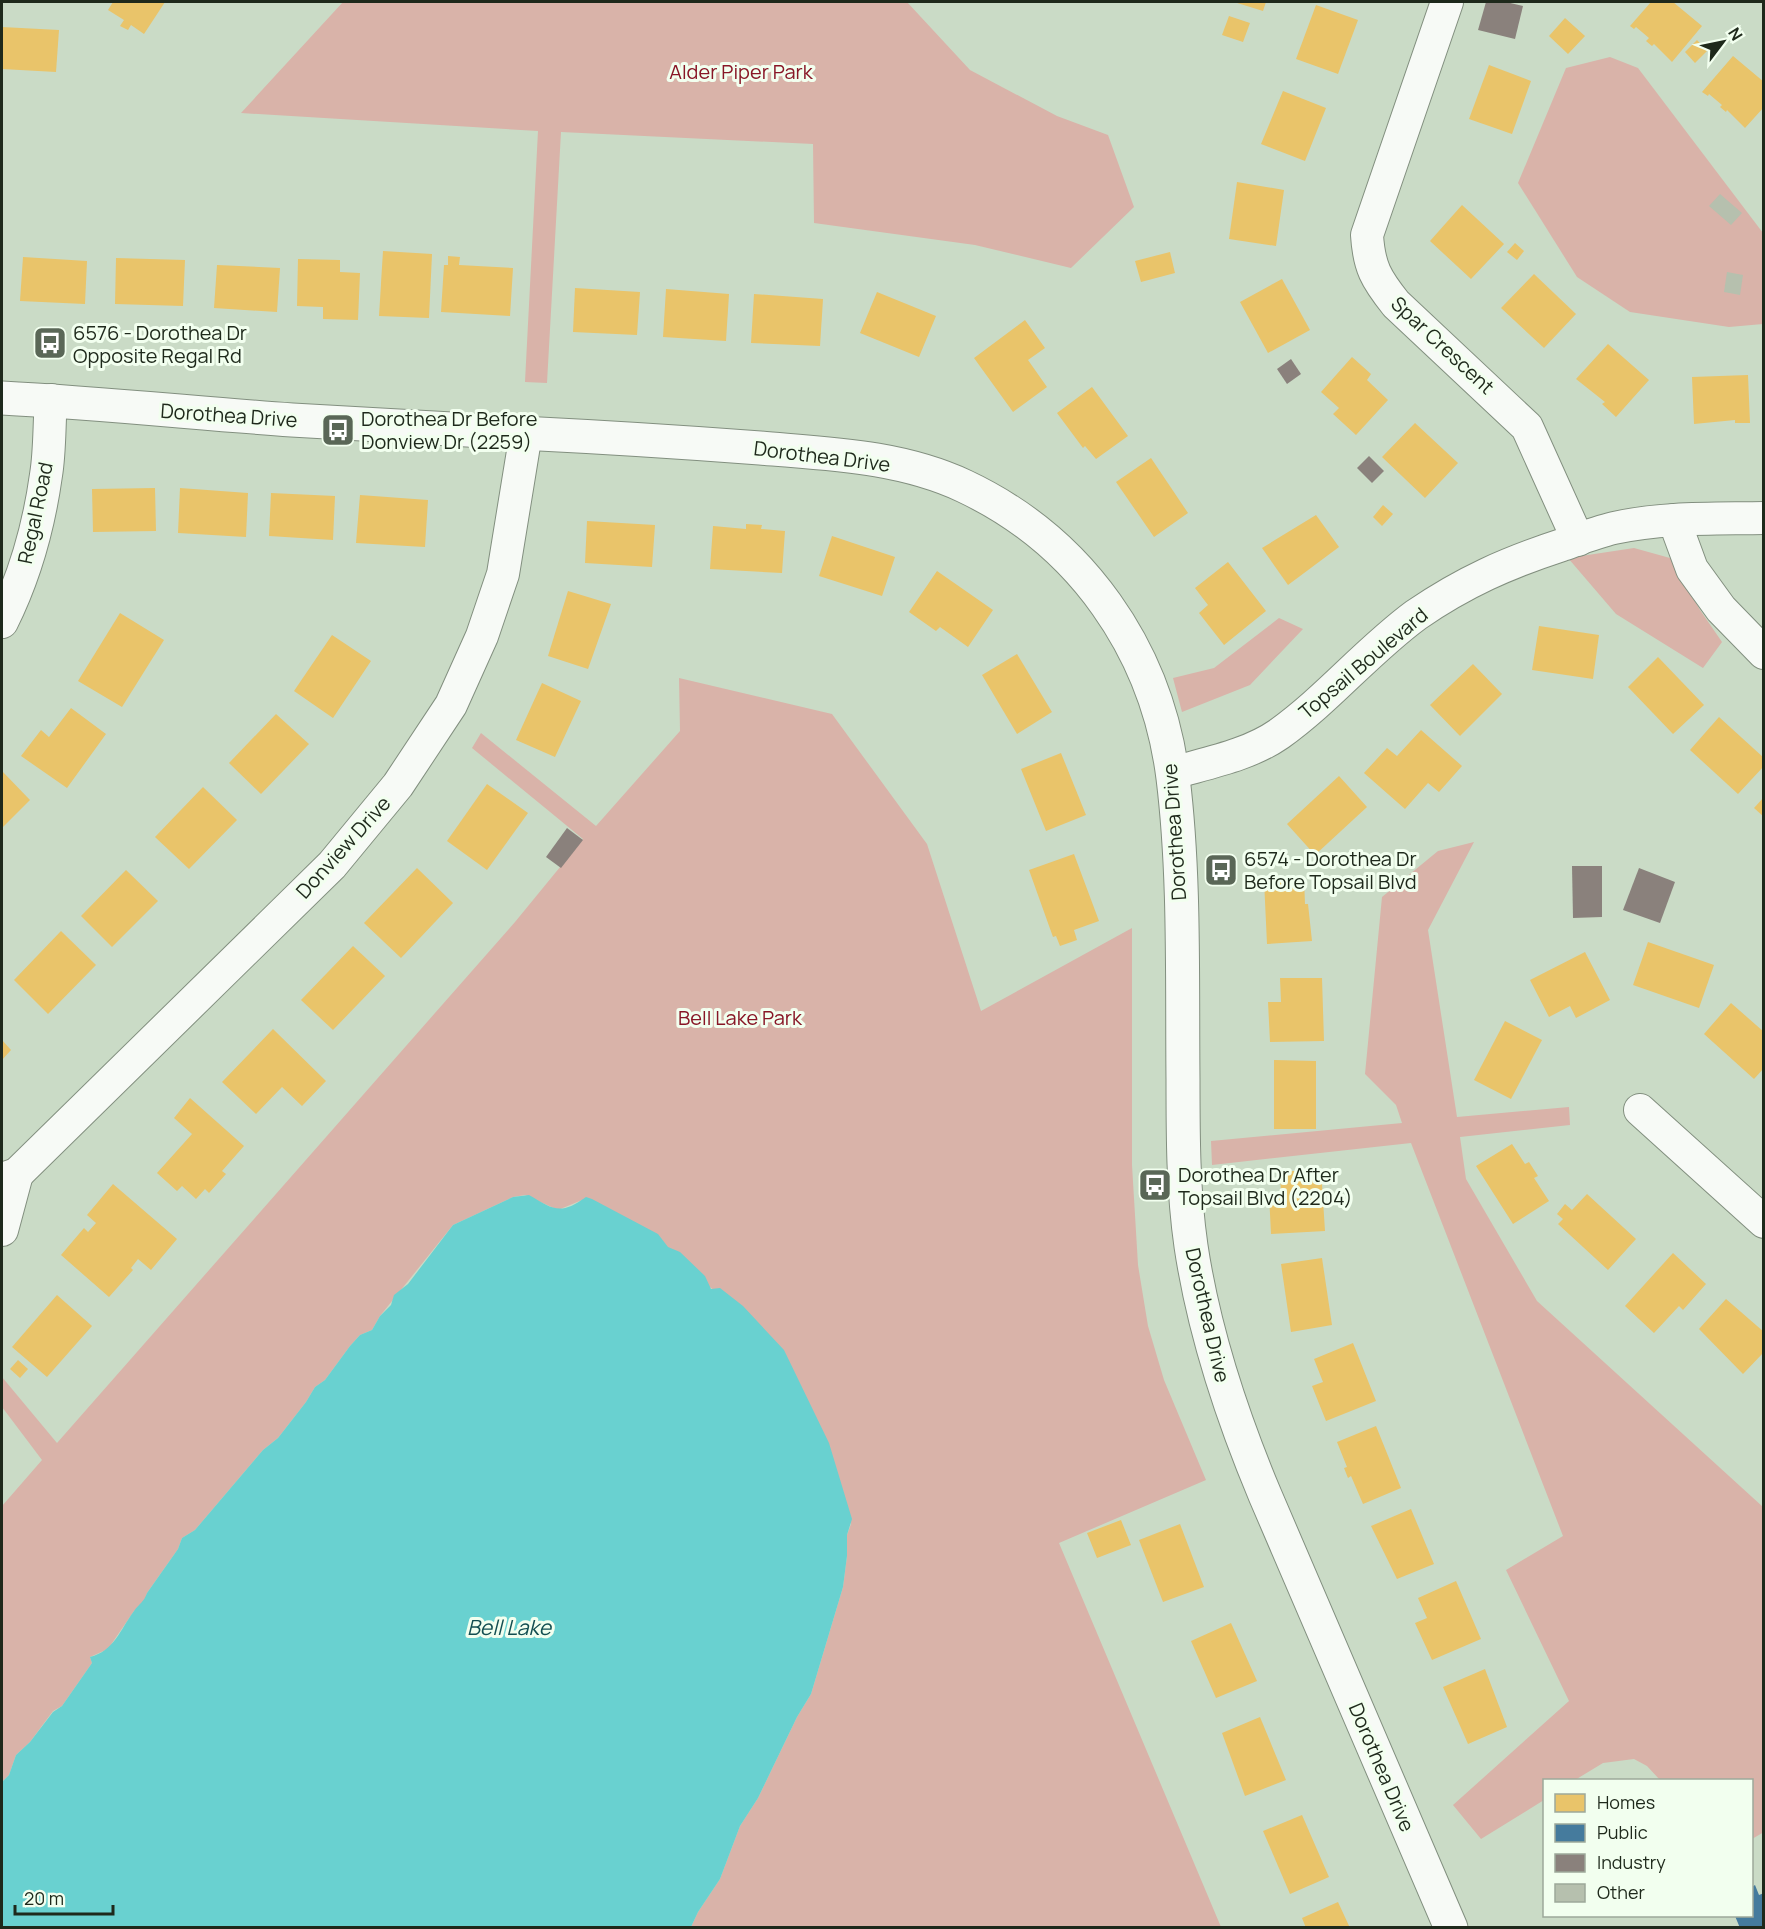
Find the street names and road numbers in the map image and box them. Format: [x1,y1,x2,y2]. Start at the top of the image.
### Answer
street label: Spar Crescent [1386,290,1500,400]
street label: Dorothea Drive [160,397,298,433]
street label: Dorothea Drive [752,434,892,478]
street label: Regal Road [11,460,59,566]
street label: Topsail Boulevard [1293,601,1433,725]
street label: Dorothea Drive [1156,763,1192,901]
street label: Donview Drive [290,790,396,904]
street label: Dorothea Drive [1179,1245,1237,1385]
street label: Dorothea Drive [1343,1699,1421,1835]

